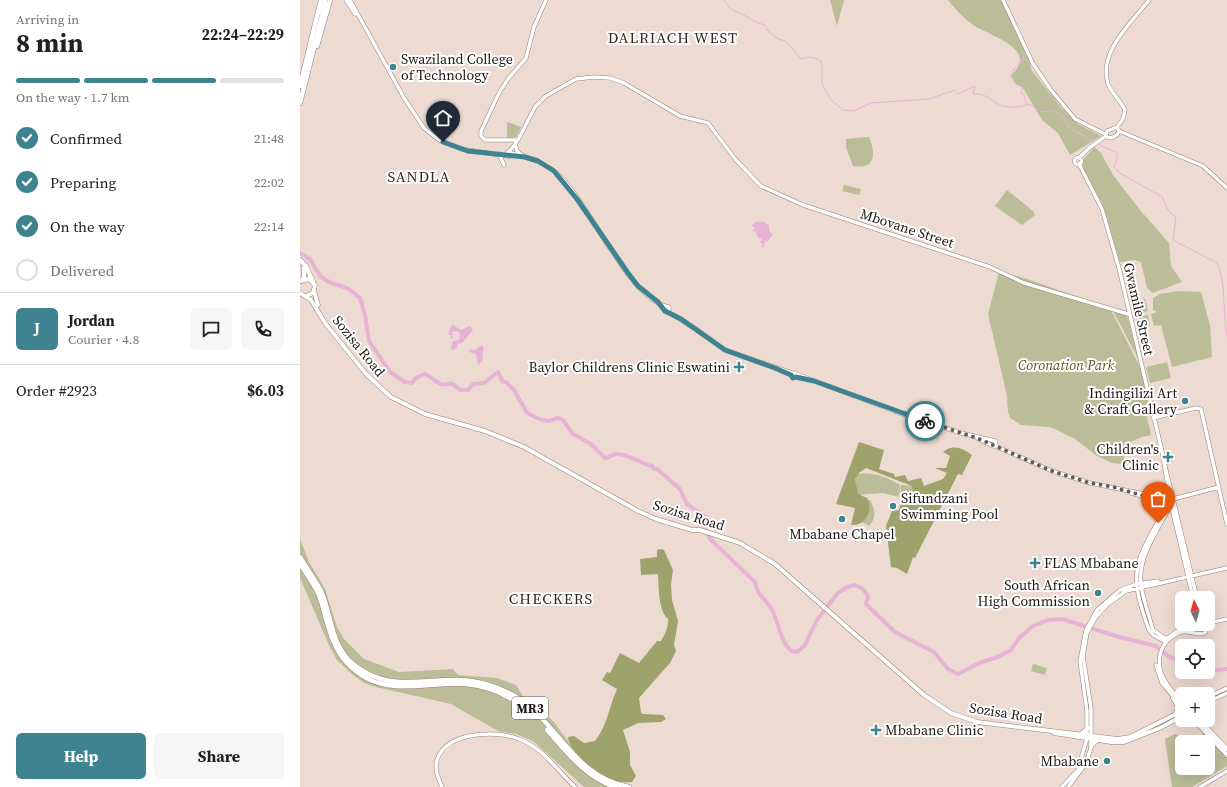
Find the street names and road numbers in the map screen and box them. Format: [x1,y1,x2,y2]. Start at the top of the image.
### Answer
street label: Mbovane Street [858,203,957,253]
street label: Gwamile Street [1119,261,1159,358]
street label: Sozisa Road [328,311,390,381]
street label: Sozisa Road [651,495,727,535]
road number: MR3 [512,697,548,719]
street label: Sozisa Road [968,697,1044,729]

